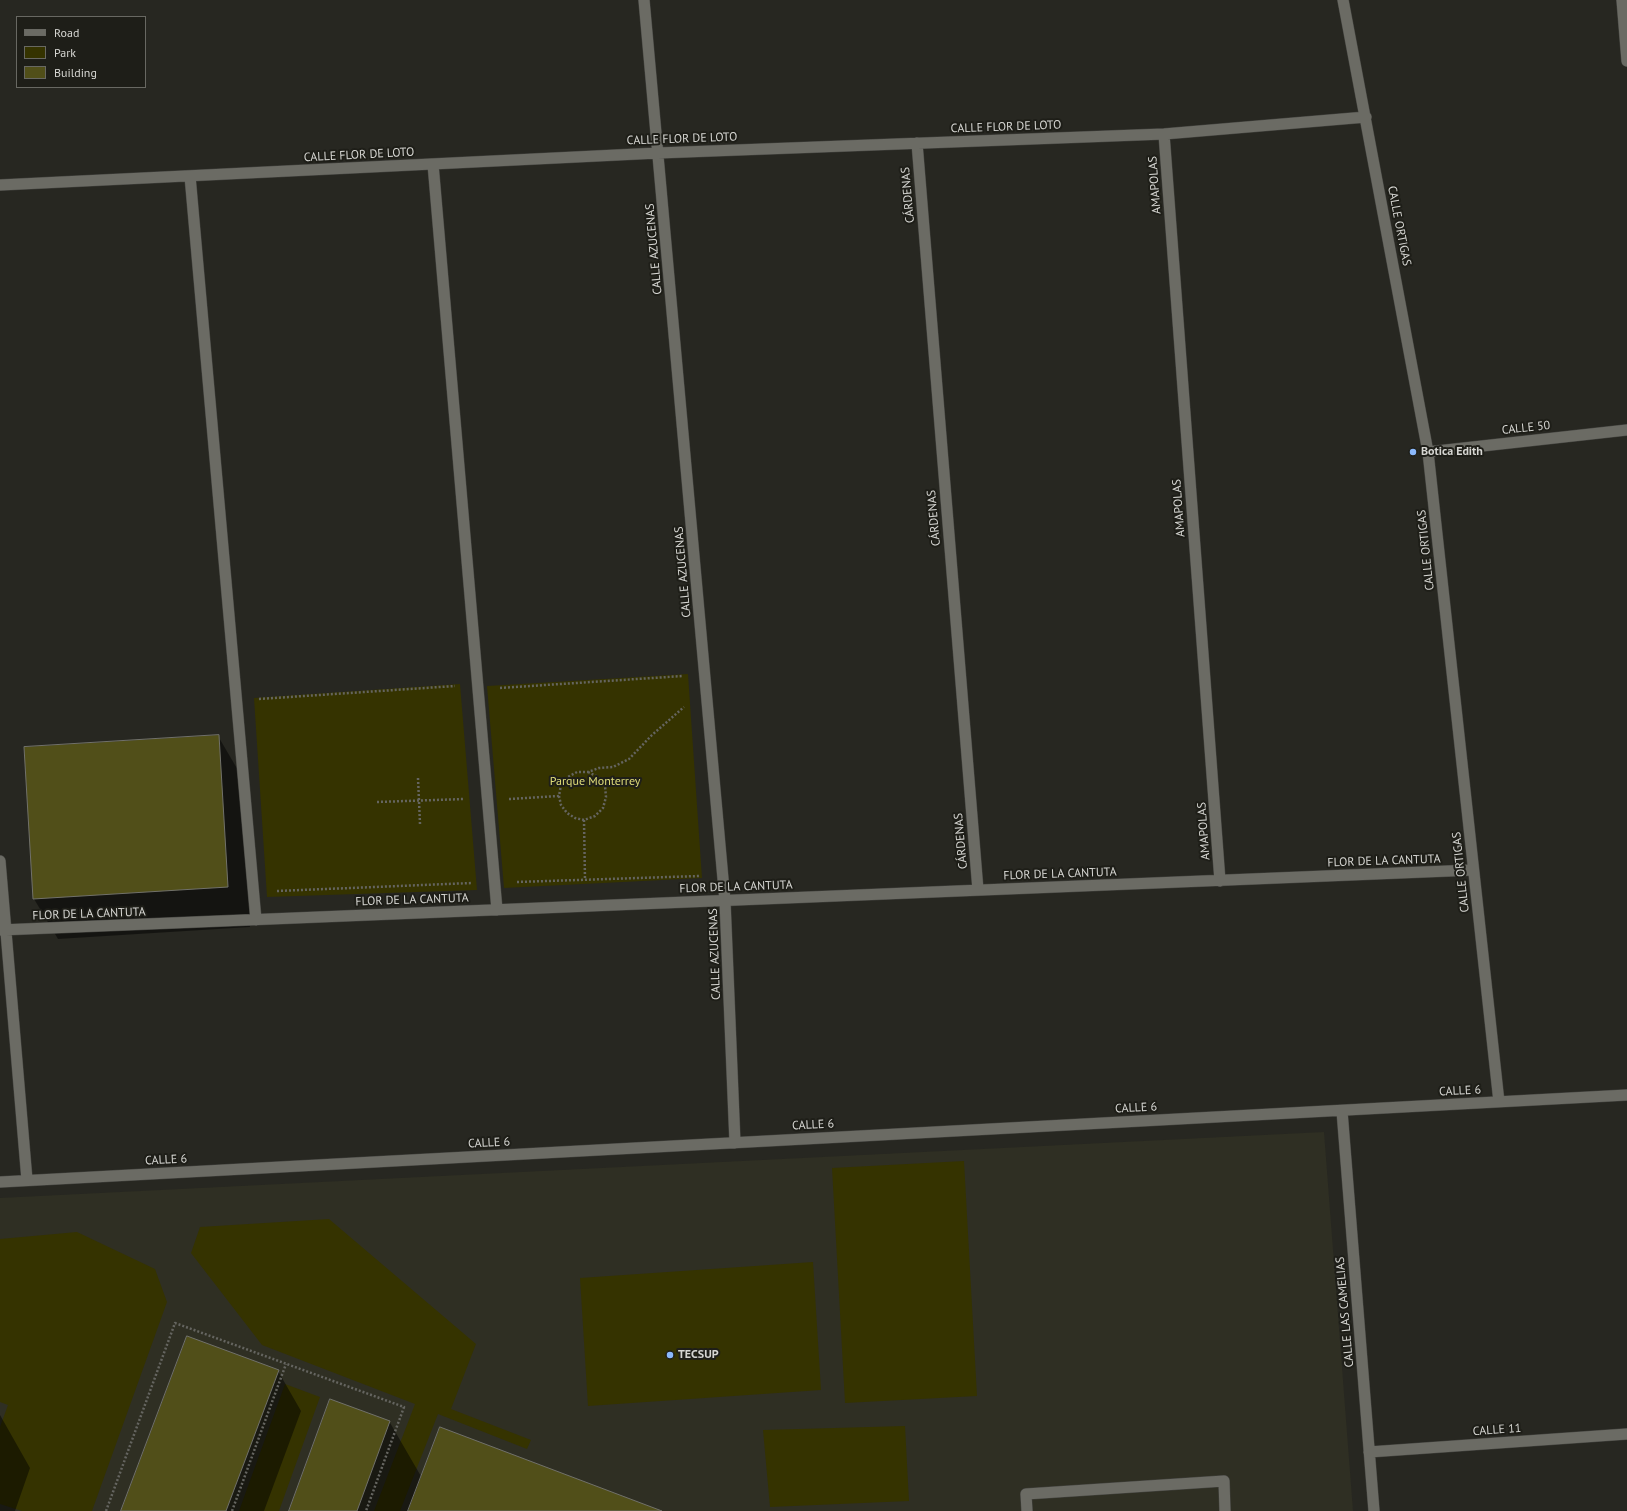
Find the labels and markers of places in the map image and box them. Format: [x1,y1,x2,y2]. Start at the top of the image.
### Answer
place label: Botica Edith [1421,445,1483,459]
marker: Botica Edith [1408,447,1418,457]
place label: TECSUP [678,1348,719,1362]
marker: TECSUP [665,1350,675,1360]

